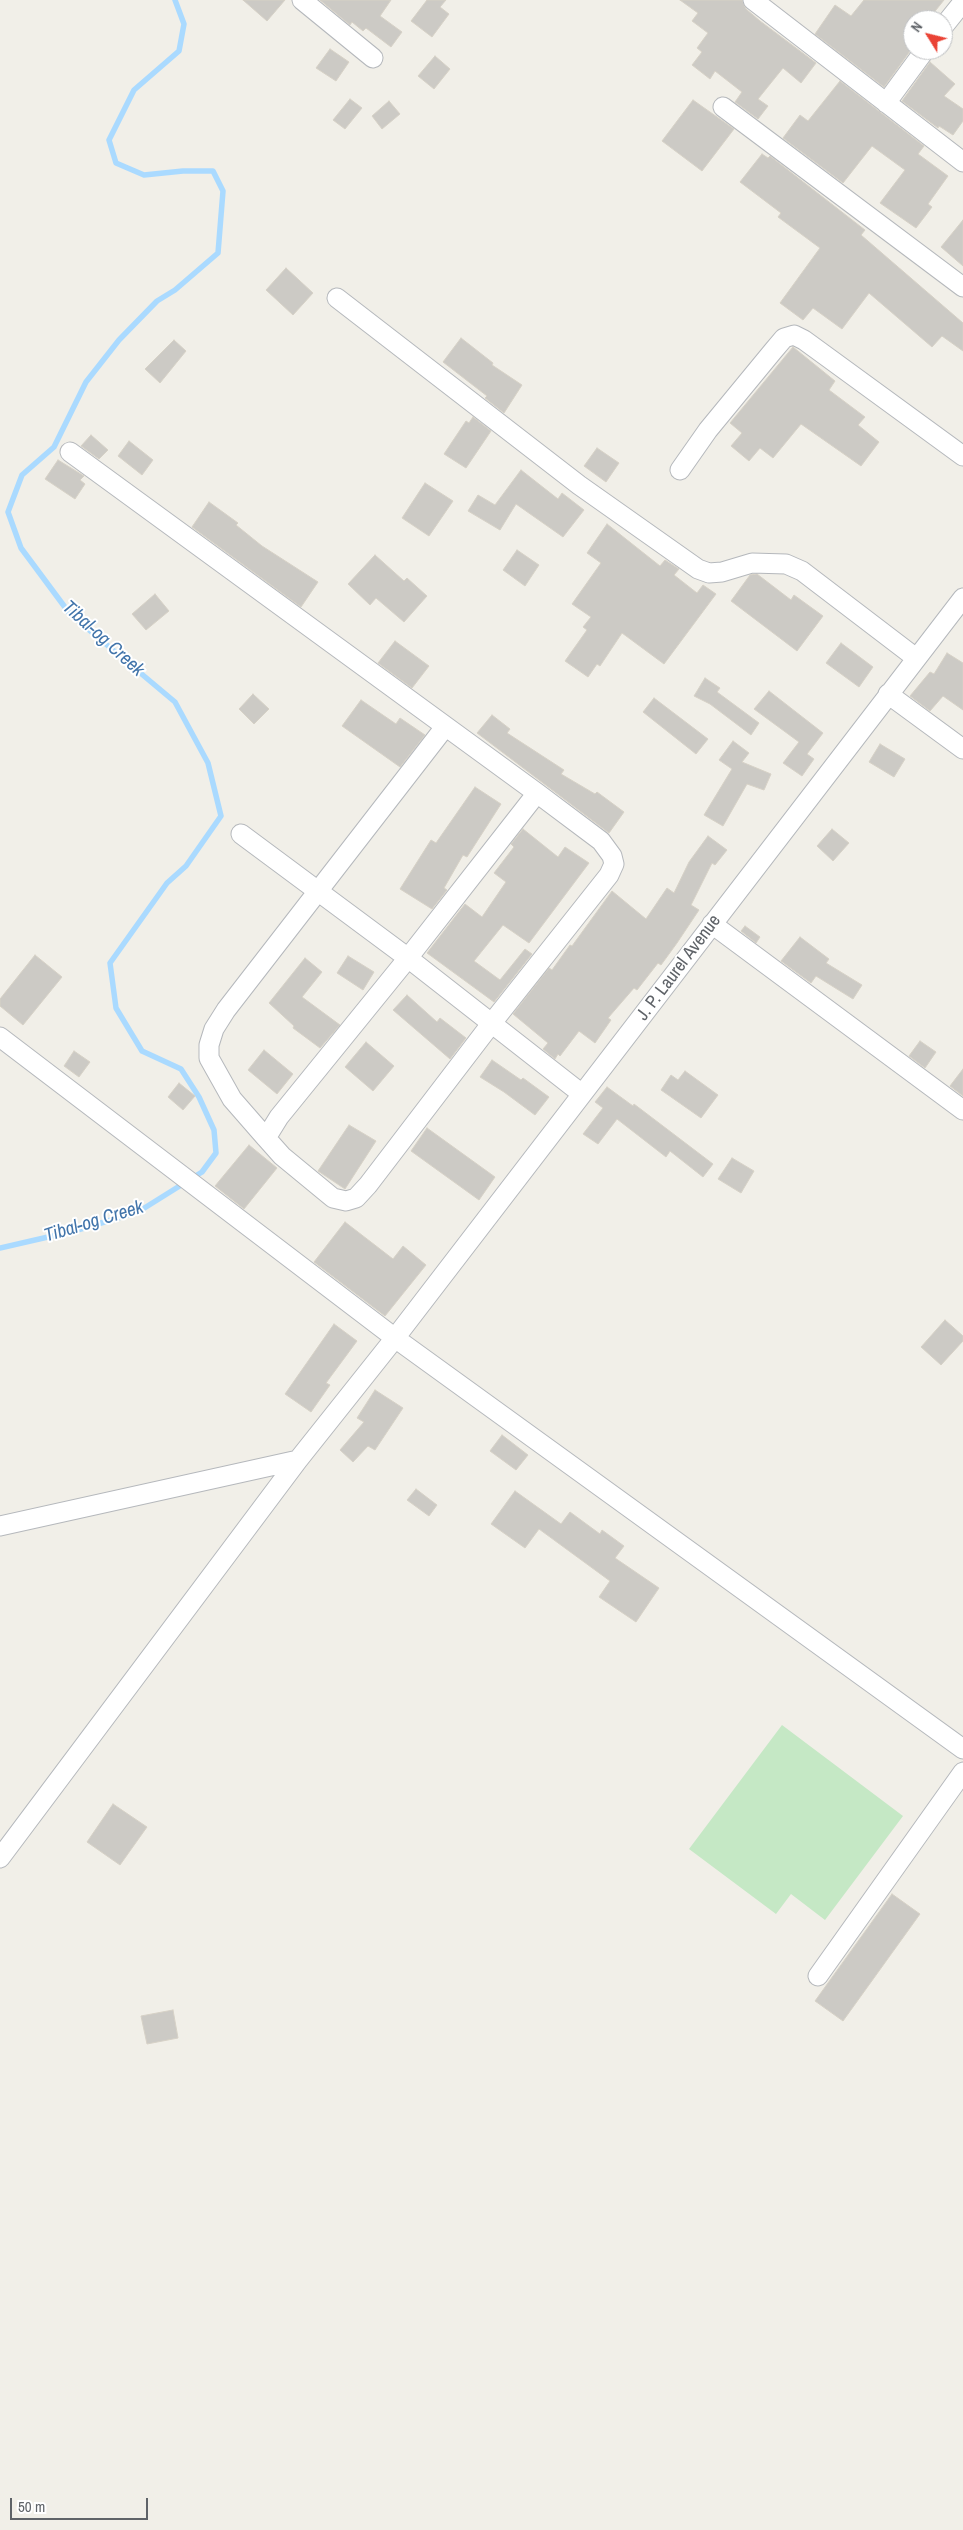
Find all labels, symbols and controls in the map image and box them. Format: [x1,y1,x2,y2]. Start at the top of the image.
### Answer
north arrow [903,10,953,60]
text: N [907,18,926,35]
water label: Tibal-og Creek [57,596,149,682]
street label: J. P. Laurel Avenue [632,911,726,1025]
water label: Tibal-og Creek [42,1196,146,1248]
scale bar [12,2488,150,2520]
text: 50 m [18,2496,45,2517]

